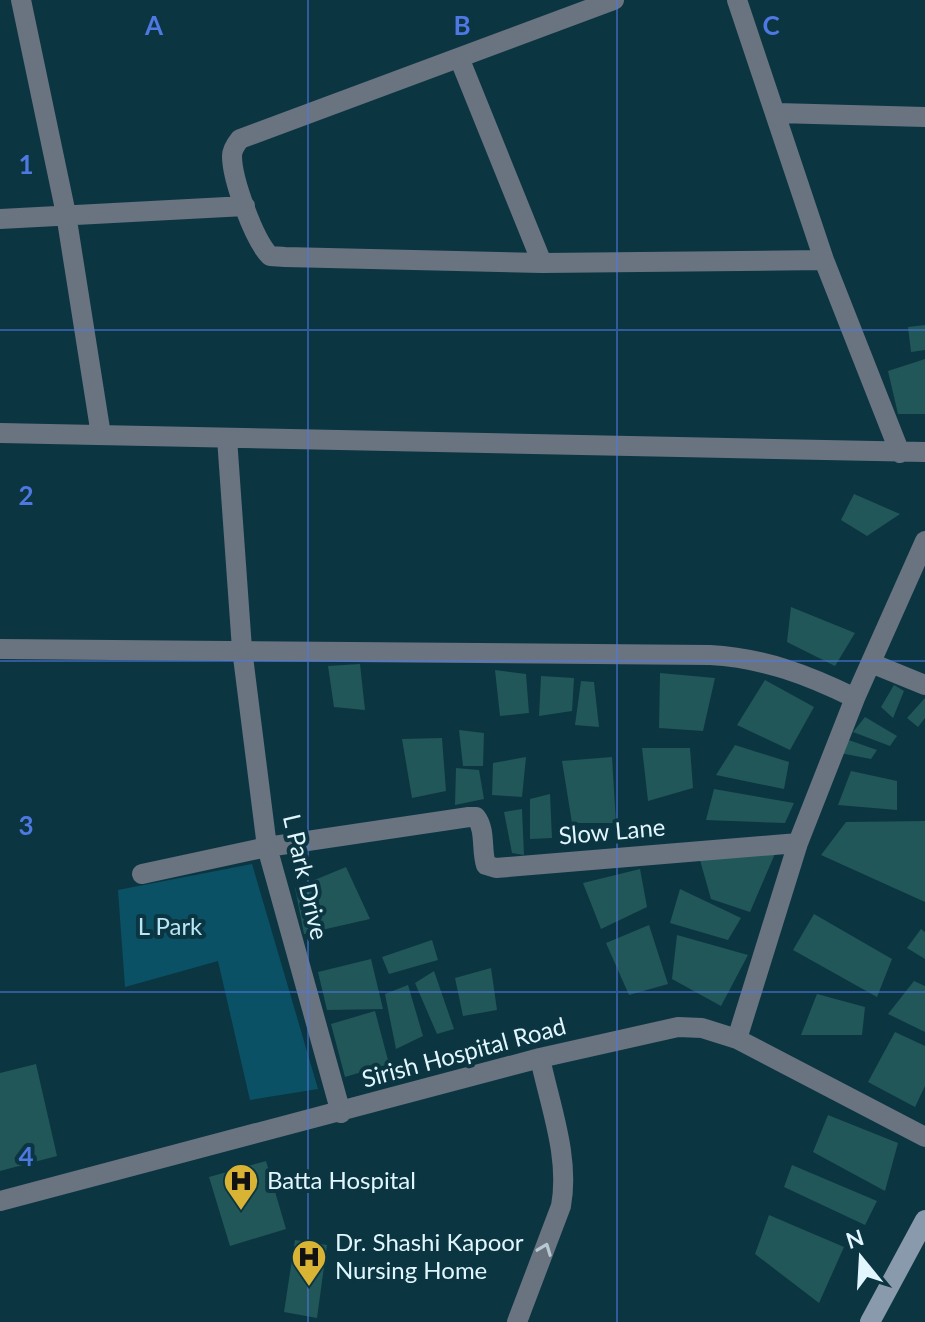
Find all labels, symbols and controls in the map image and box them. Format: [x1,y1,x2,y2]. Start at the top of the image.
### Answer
text: A [144,9,164,41]
text: B [453,9,471,41]
text: C [762,9,780,41]
text: 1 [18,148,34,180]
text: 2 [18,479,34,511]
text: 3 [18,809,34,841]
street label: L Park Drive [278,811,335,942]
street label: Slow Lane [557,811,666,850]
park label: L Park [138,911,203,940]
street label: Sirish Hospital Road [359,1010,569,1093]
text: 4 [18,1140,34,1172]
hospital icon: Batta Hospital [222,1162,260,1212]
place label: Batta Hospital [267,1165,416,1194]
north arrow [821,1218,901,1298]
text: N [842,1223,867,1254]
place label: Dr. Shashi Kapoor Nursing Home [335,1227,524,1284]
hospital icon: Dr. Shashi Kapoor Nursing Home [290,1238,328,1288]
one-way arrow [535,1243,552,1257]

